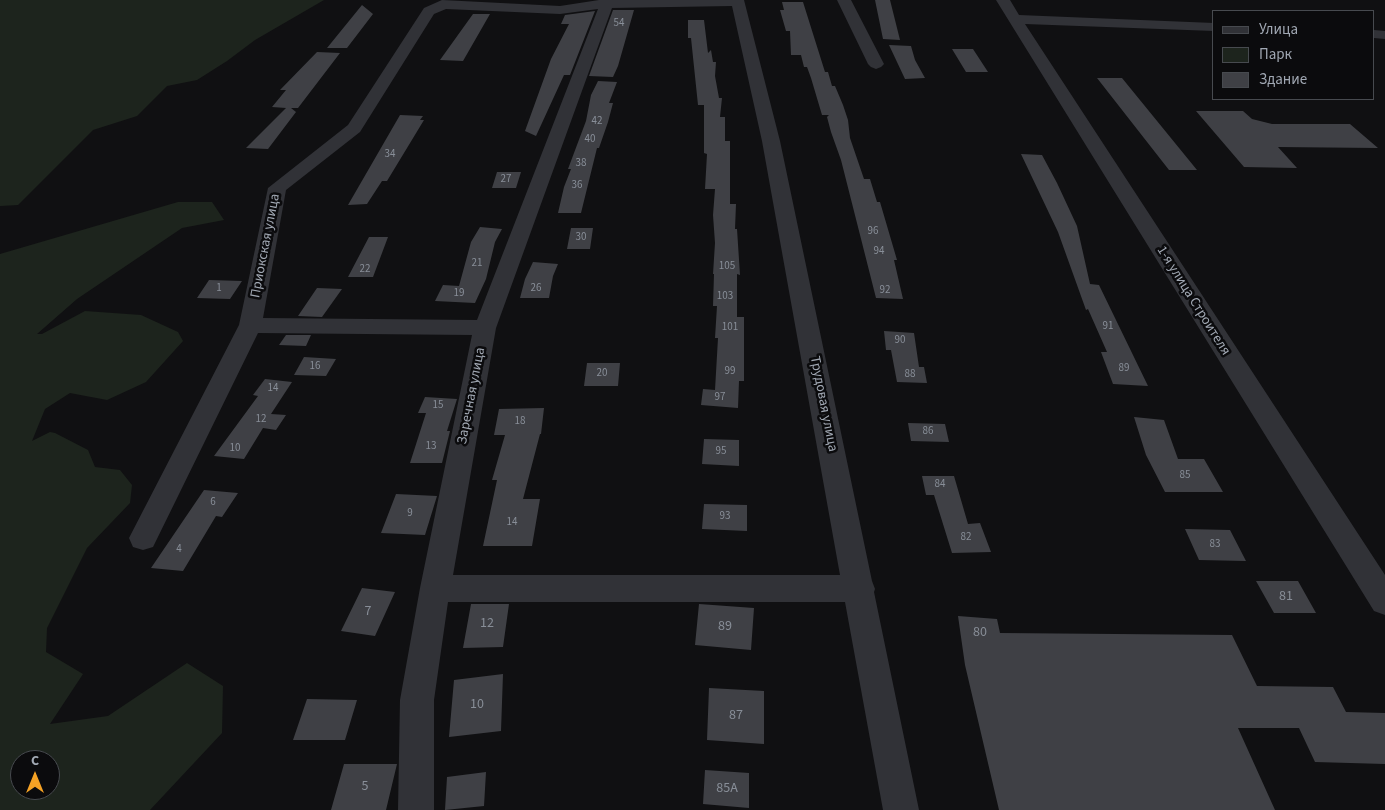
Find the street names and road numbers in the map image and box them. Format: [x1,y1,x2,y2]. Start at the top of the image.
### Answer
street label: Приокская улица [248,192,284,300]
street label: 1-я улица Строителя [1153,243,1233,359]
street label: Заречная улица [454,346,490,446]
street label: Трудовая улица [806,355,840,453]

